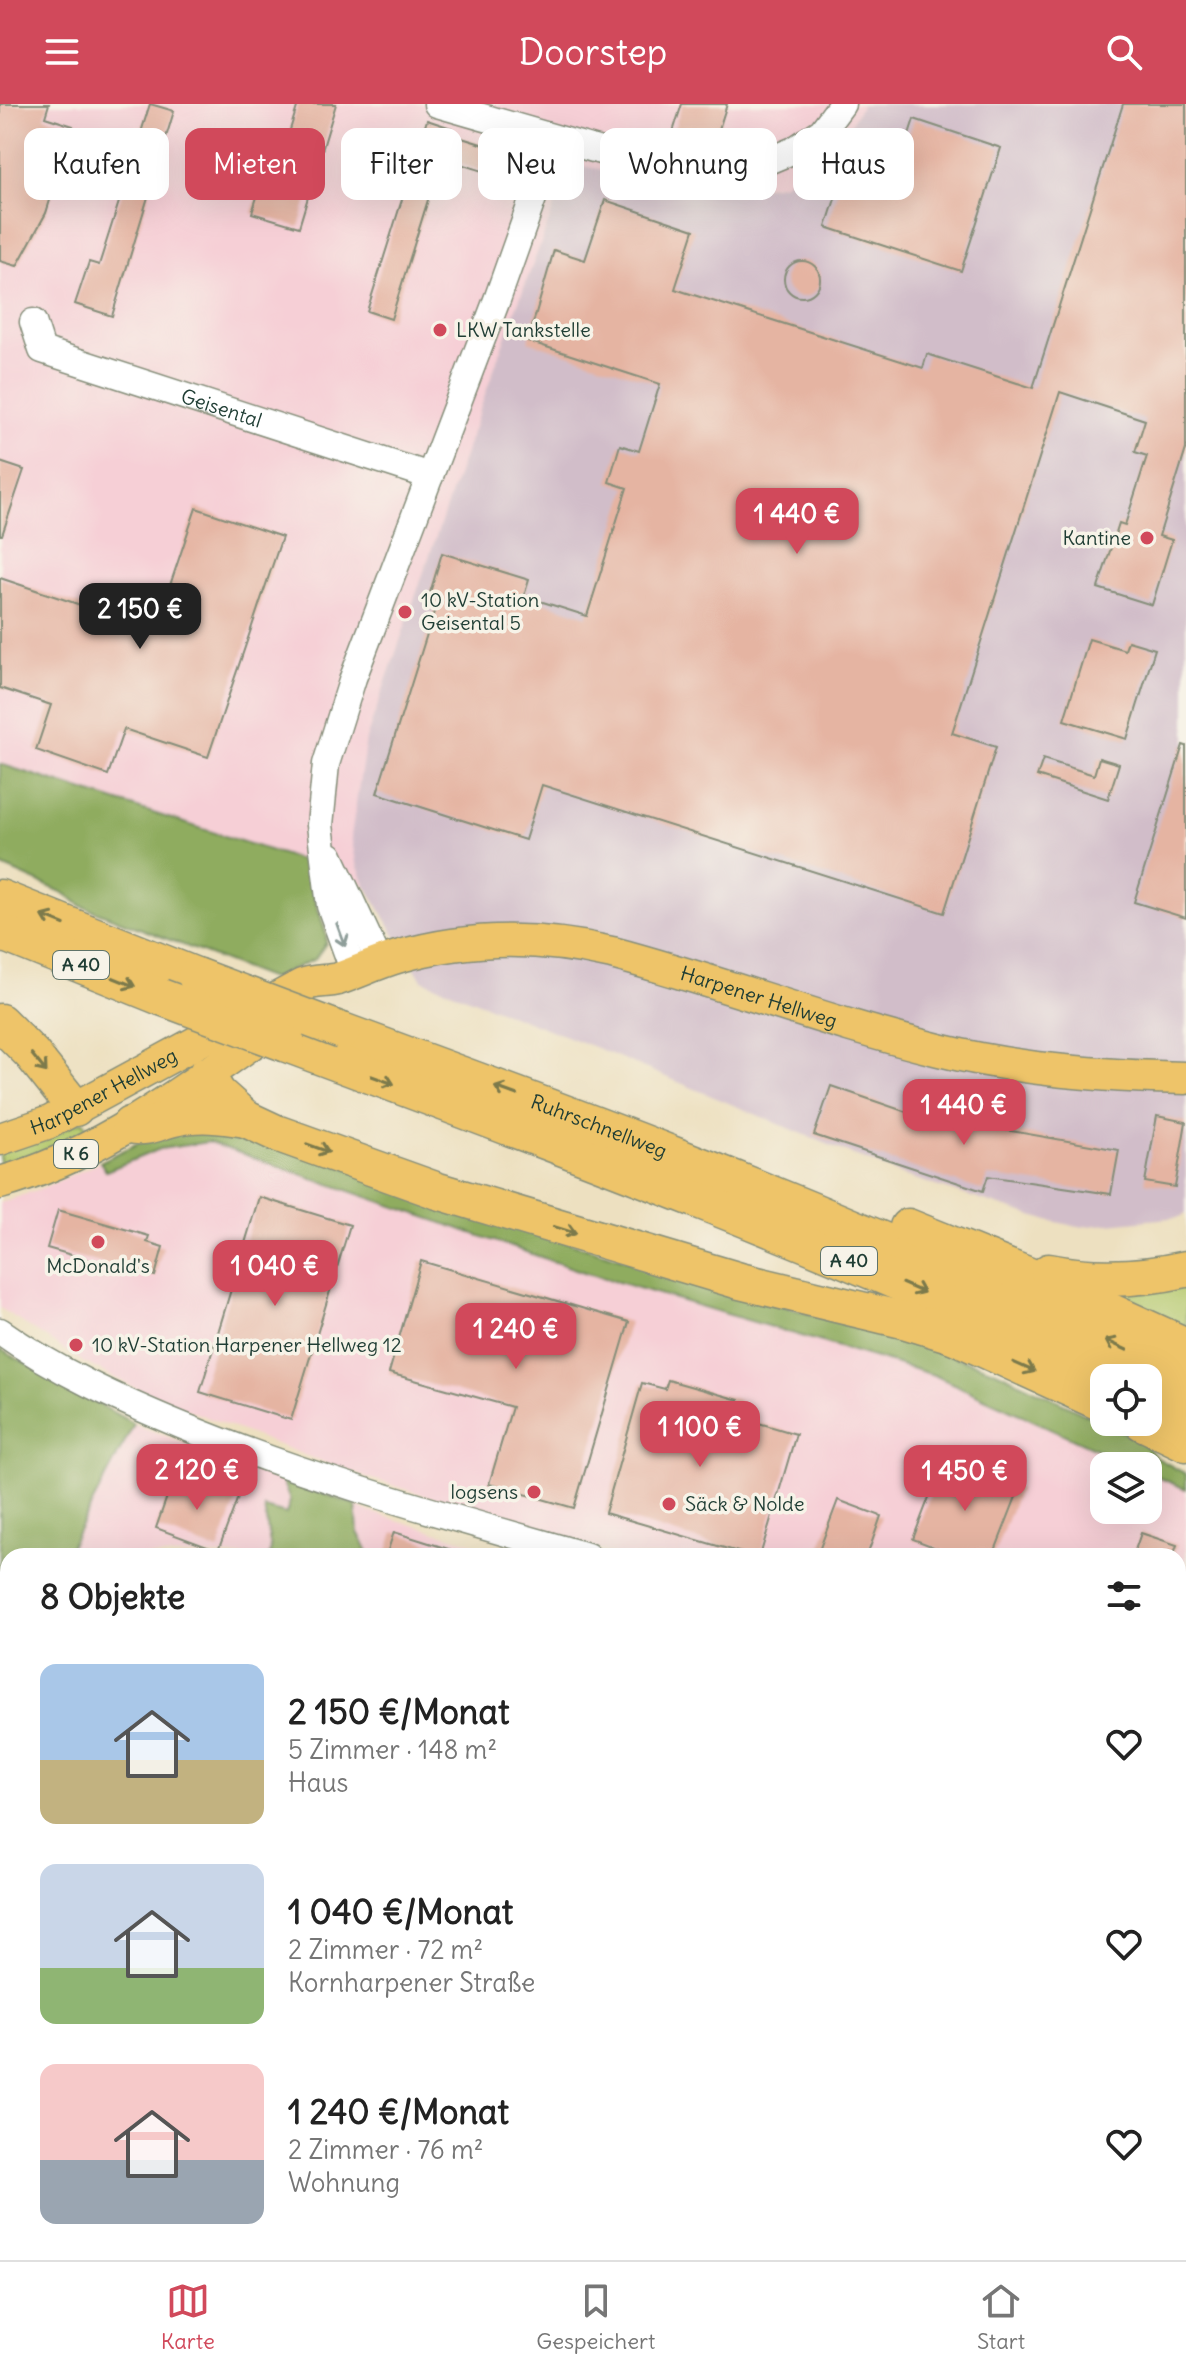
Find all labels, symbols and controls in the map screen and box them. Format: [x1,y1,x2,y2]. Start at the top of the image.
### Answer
icon: menu [40,30,84,74]
text: Doorstep [519,30,667,75]
icon: search [1102,30,1146,74]
chip: Kaufen [24,128,169,200]
chip: Mieten [185,128,325,200]
chip: Filter [341,128,462,200]
chip: Neu [478,128,584,200]
chip: Wohnung [600,128,777,200]
chip: Haus [793,128,914,200]
place label: LKW Tankstelle [456,317,591,342]
marker: LKW Tankstelle [431,321,449,339]
street label: Geisental [178,383,265,433]
pin: 1 440 € [723,488,871,556]
text: 1 440 € [754,497,840,530]
place label: Kantine [1062,525,1131,550]
marker: Kantine [1138,529,1156,547]
pin: 2 150 € [66,583,214,651]
place label: 10 kV-Station Geisental 5 [421,587,539,635]
text: 2 150 € [97,592,183,625]
marker: 10 kV-Station Geisental 5 [396,603,414,621]
one-way arrow [41,912,66,926]
one-way arrow [335,922,350,947]
road number: A 40 [53,951,109,979]
street label: Harpener Hellweg [677,960,840,1033]
one-way arrow [111,976,136,990]
street label: Harpener Hellweg [27,1042,181,1140]
one-way arrow [31,1052,48,1073]
one-way arrow [370,1073,395,1088]
pin: 1 440 € [890,1079,1038,1147]
one-way arrow [494,1083,519,1098]
text: 1 440 € [921,1088,1007,1121]
street label: Ruhrschnellweg [527,1089,671,1163]
road number: K 6 [54,1140,98,1168]
one-way arrow [305,1142,330,1157]
one-way arrow [551,1223,577,1238]
marker: McDonald's [89,1233,107,1251]
pin: 1 040 € [201,1240,349,1308]
road number: A 40 [821,1247,877,1275]
text: 1 040 € [231,1249,319,1282]
place label: McDonald's [46,1253,150,1278]
one-way arrow [900,1282,925,1297]
pin: 1 240 € [442,1303,590,1371]
text: 1 240 € [473,1312,559,1345]
place label: 10 kV-Station Harpener Hellweg 12 [92,1332,402,1357]
marker: 10 kV-Station Harpener Hellweg 12 [67,1336,85,1354]
one-way arrow [1104,1337,1128,1352]
one-way arrow [1012,1360,1036,1375]
map controls [1090,1364,1162,1524]
button: locate [1090,1364,1162,1436]
pin: 1 100 € [626,1401,774,1469]
text: 1 100 € [658,1410,742,1443]
pin: 2 120 € [123,1444,271,1512]
pin: 1 450 € [891,1445,1039,1513]
button: layers [1090,1452,1162,1524]
text: 2 120 € [154,1453,240,1486]
text: 1 450 € [922,1454,1008,1487]
place label: logsens [451,1479,518,1504]
marker: logsens [525,1483,543,1501]
place label: Säck & Nolde [685,1491,804,1516]
marker: Säck & Nolde [660,1495,678,1513]
icon: filters [1102,1574,1146,1618]
text: 8 Objekte [40,1575,185,1618]
text: 2 150 €/Monat [288,1690,509,1733]
icon: home [104,1696,200,1792]
icon: heart [1102,1722,1146,1766]
text: 5 Zimmer · 148 m² [288,1733,497,1766]
text: Haus [288,1766,348,1799]
text: 1 040 €/Monat [288,1890,513,1933]
icon: home [104,1896,200,1992]
icon: heart [1102,1922,1146,1966]
text: 2 Zimmer · 72 m² [288,1933,483,1966]
text: Kornharpener Straße [288,1966,535,1999]
text: 1 240 €/Monat [288,2090,509,2133]
icon: home [104,2096,200,2192]
icon: heart [1102,2122,1146,2166]
text: 2 Zimmer · 76 m² [288,2133,484,2166]
text: Wohnung [288,2166,400,2199]
tab: Karte [161,2279,215,2355]
tab: Gespeichert [536,2279,655,2355]
tab: Start [977,2279,1025,2355]

